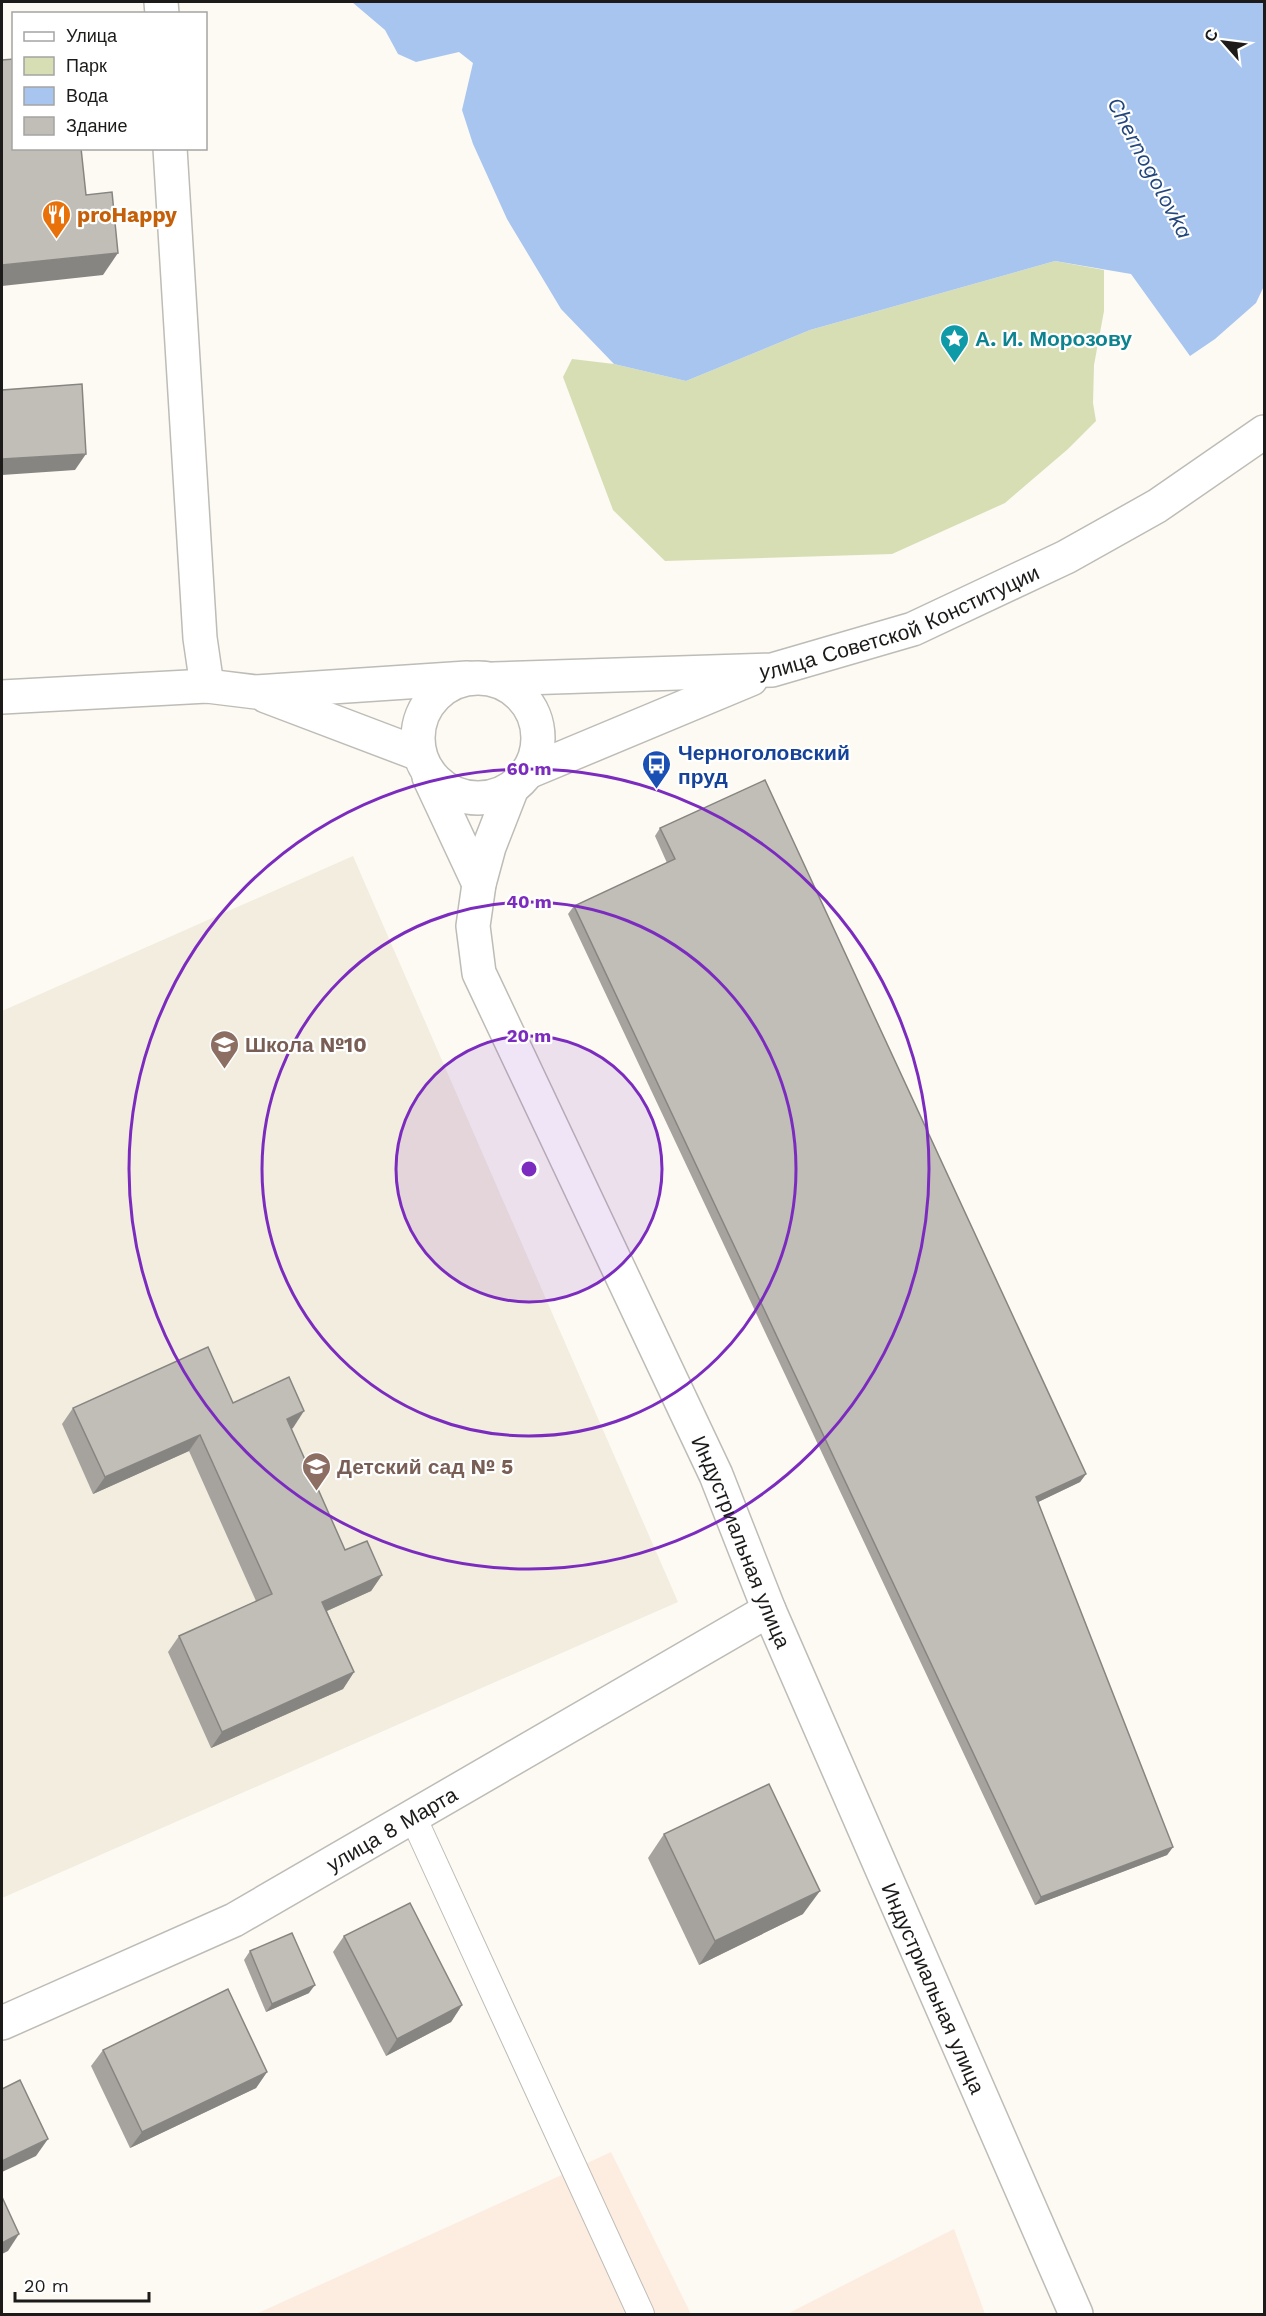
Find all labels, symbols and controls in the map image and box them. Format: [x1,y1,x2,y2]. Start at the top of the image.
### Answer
legend [12,12,207,150]
north arrow [1194,12,1254,72]
text: Улица [66,25,118,46]
text: С [1200,25,1223,45]
text: Парк [66,55,107,76]
text: Вода [66,85,109,106]
water label: Chernogolovka [1102,93,1198,243]
text: Здание [66,115,127,136]
restaurant icon: proHappy [40,198,72,240]
place label: proHappy [77,202,177,227]
place icon: А. И. Морозову [938,322,970,364]
place label: А. И. Морозову [975,326,1132,351]
street label: улица Советской Конституции [759,559,1043,683]
place label: Черноголовский пруд [678,740,850,789]
bus stop icon: Черноголовский пруд [641,748,673,790]
text: 60 m [507,758,551,779]
text: 40 m [506,891,552,912]
text: 20 m [507,1025,551,1046]
school or university icon: Школа №10 [208,1028,240,1070]
place label: Школа №10 [245,1032,367,1057]
centre of rings [519,1159,539,1179]
street label: Индустриальная улица [687,1431,797,1652]
school or university icon: Детский сад № 5 [300,1450,332,1492]
place label: Детский сад № 5 [337,1454,513,1479]
street label: улица 8 Марта [322,1781,462,1876]
street label: Индустриальная улица [877,1879,991,2097]
scale bar [15,2265,148,2303]
text: 20 m [24,2275,69,2296]

